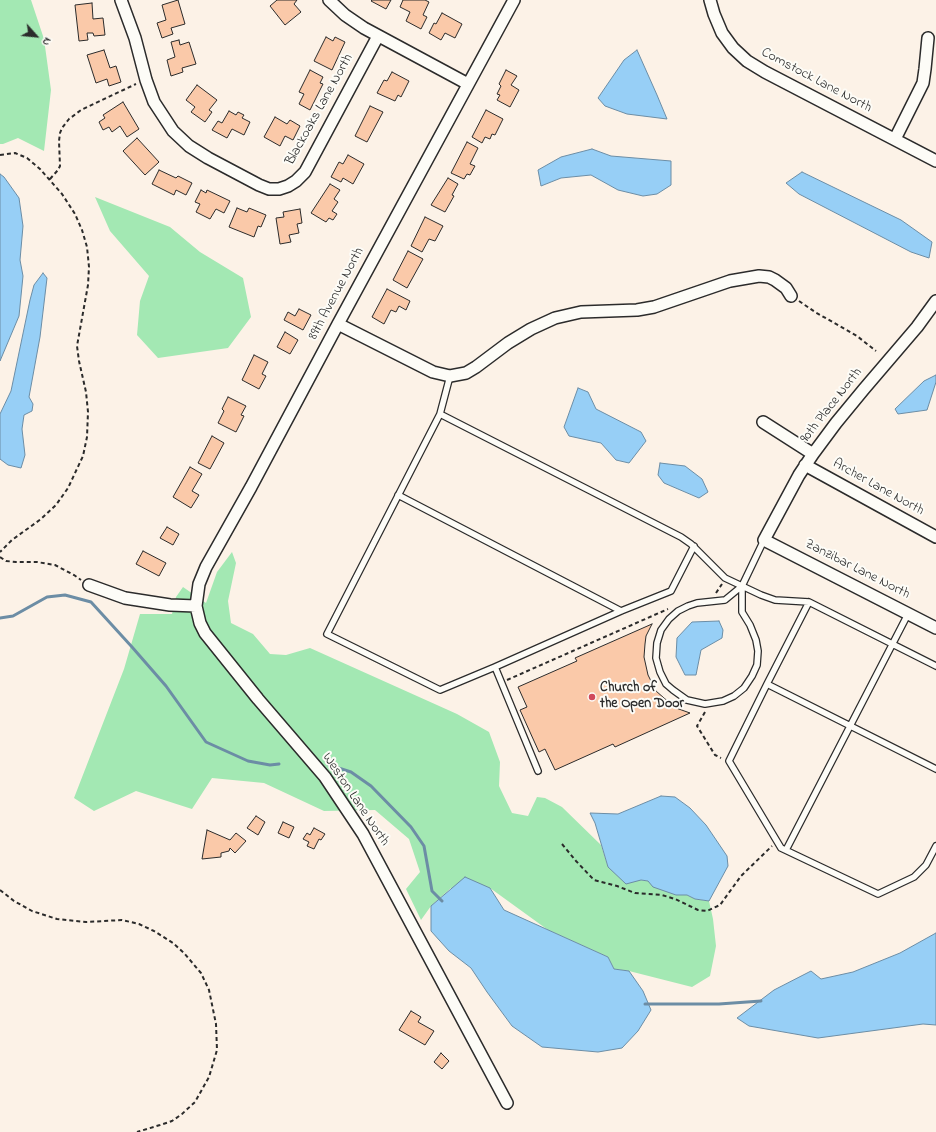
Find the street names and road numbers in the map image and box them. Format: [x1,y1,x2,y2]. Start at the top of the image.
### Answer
street label: Comstock Lane North [758,45,874,117]
street label: Blackoaks Lane North [283,52,357,168]
street label: 89th Avenue North [306,245,368,343]
street label: 90th Place North [797,365,867,447]
street label: Archer Lane North [829,456,927,520]
street label: Zanzibar Lane North [802,536,912,604]
street label: Weston Lane North [318,750,392,850]

